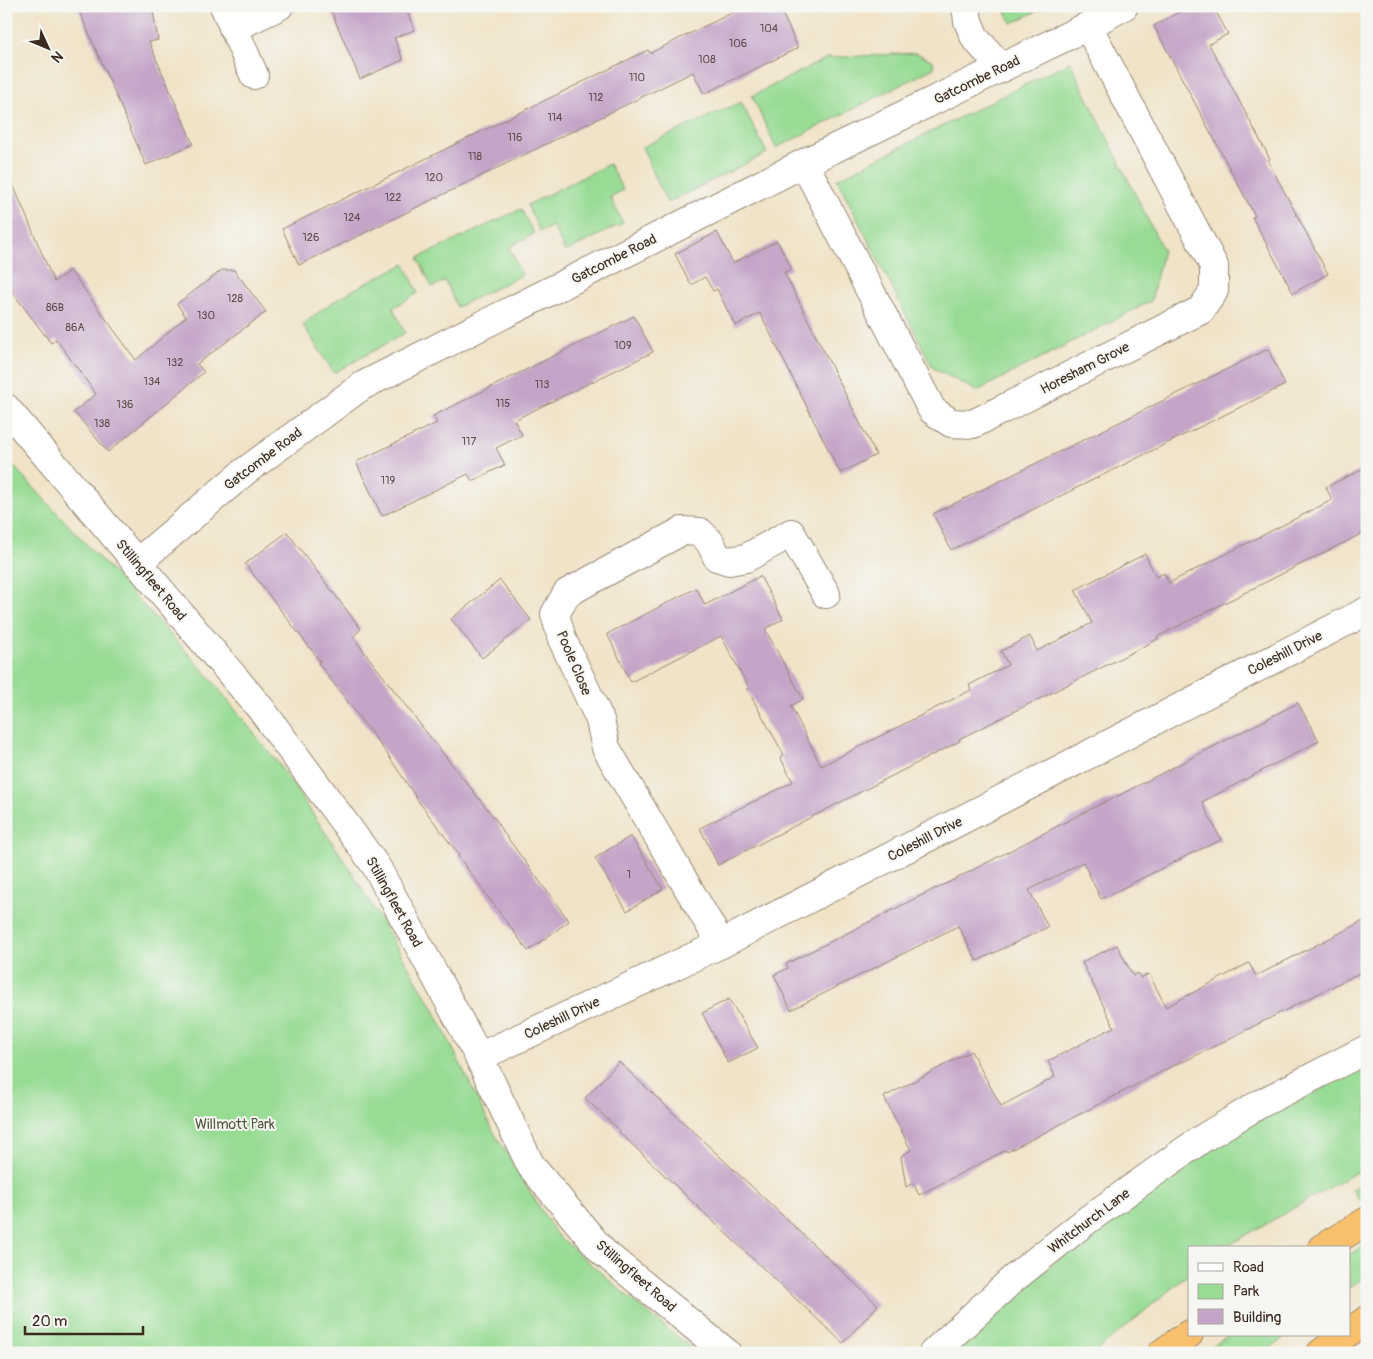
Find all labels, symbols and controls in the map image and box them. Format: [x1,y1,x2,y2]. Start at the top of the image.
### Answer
north arrow [22,22,72,72]
house number: 104 [760,22,779,35]
house number: 106 [729,37,747,50]
text: N [48,47,66,66]
street label: Gatcombe Road [931,52,1023,108]
house number: 108 [698,53,716,66]
house number: 110 [629,71,645,84]
house number: 112 [589,91,603,104]
house number: 114 [548,111,563,124]
house number: 116 [507,131,523,144]
house number: 118 [468,150,483,163]
house number: 120 [425,171,443,184]
house number: 122 [385,191,401,204]
house number: 124 [344,211,361,224]
street label: Gatcombe Road [569,230,660,288]
house number: 126 [303,231,319,244]
house number: 128 [227,292,243,305]
house number: 86B [46,301,64,314]
house number: 130 [197,309,215,322]
house number: 86A [65,321,85,334]
street label: Horesham Grove [1038,338,1132,398]
house number: 109 [614,339,632,352]
house number: 132 [167,356,183,369]
house number: 134 [144,375,161,388]
house number: 113 [535,378,549,391]
house number: 115 [496,397,510,410]
house number: 136 [117,398,133,411]
house number: 138 [94,417,110,430]
street label: Gatcombe Road [221,424,306,494]
house number: 117 [462,435,476,448]
house number: 119 [381,474,395,487]
street label: Stillingfleet Road [112,536,190,624]
street label: Coleshill Drive [1245,627,1325,679]
street label: Poole Close [553,628,595,698]
street label: Coleshill Drive [885,813,965,865]
street label: Stillingfleet Road [362,854,426,950]
house number: 1 [627,868,631,881]
street label: Coleshill Drive [521,993,603,1043]
park label: Willmott Park [195,1116,275,1133]
street label: Whitchurch Lane [1045,1185,1133,1257]
street label: Stillingfleet Road [592,1237,680,1316]
legend [1188,1246,1350,1336]
text: Road [1233,1258,1264,1277]
text: Park [1233,1282,1260,1301]
scale bar [25,1304,142,1336]
text: Building [1233,1308,1281,1327]
text: 20 m [32,1312,67,1331]

